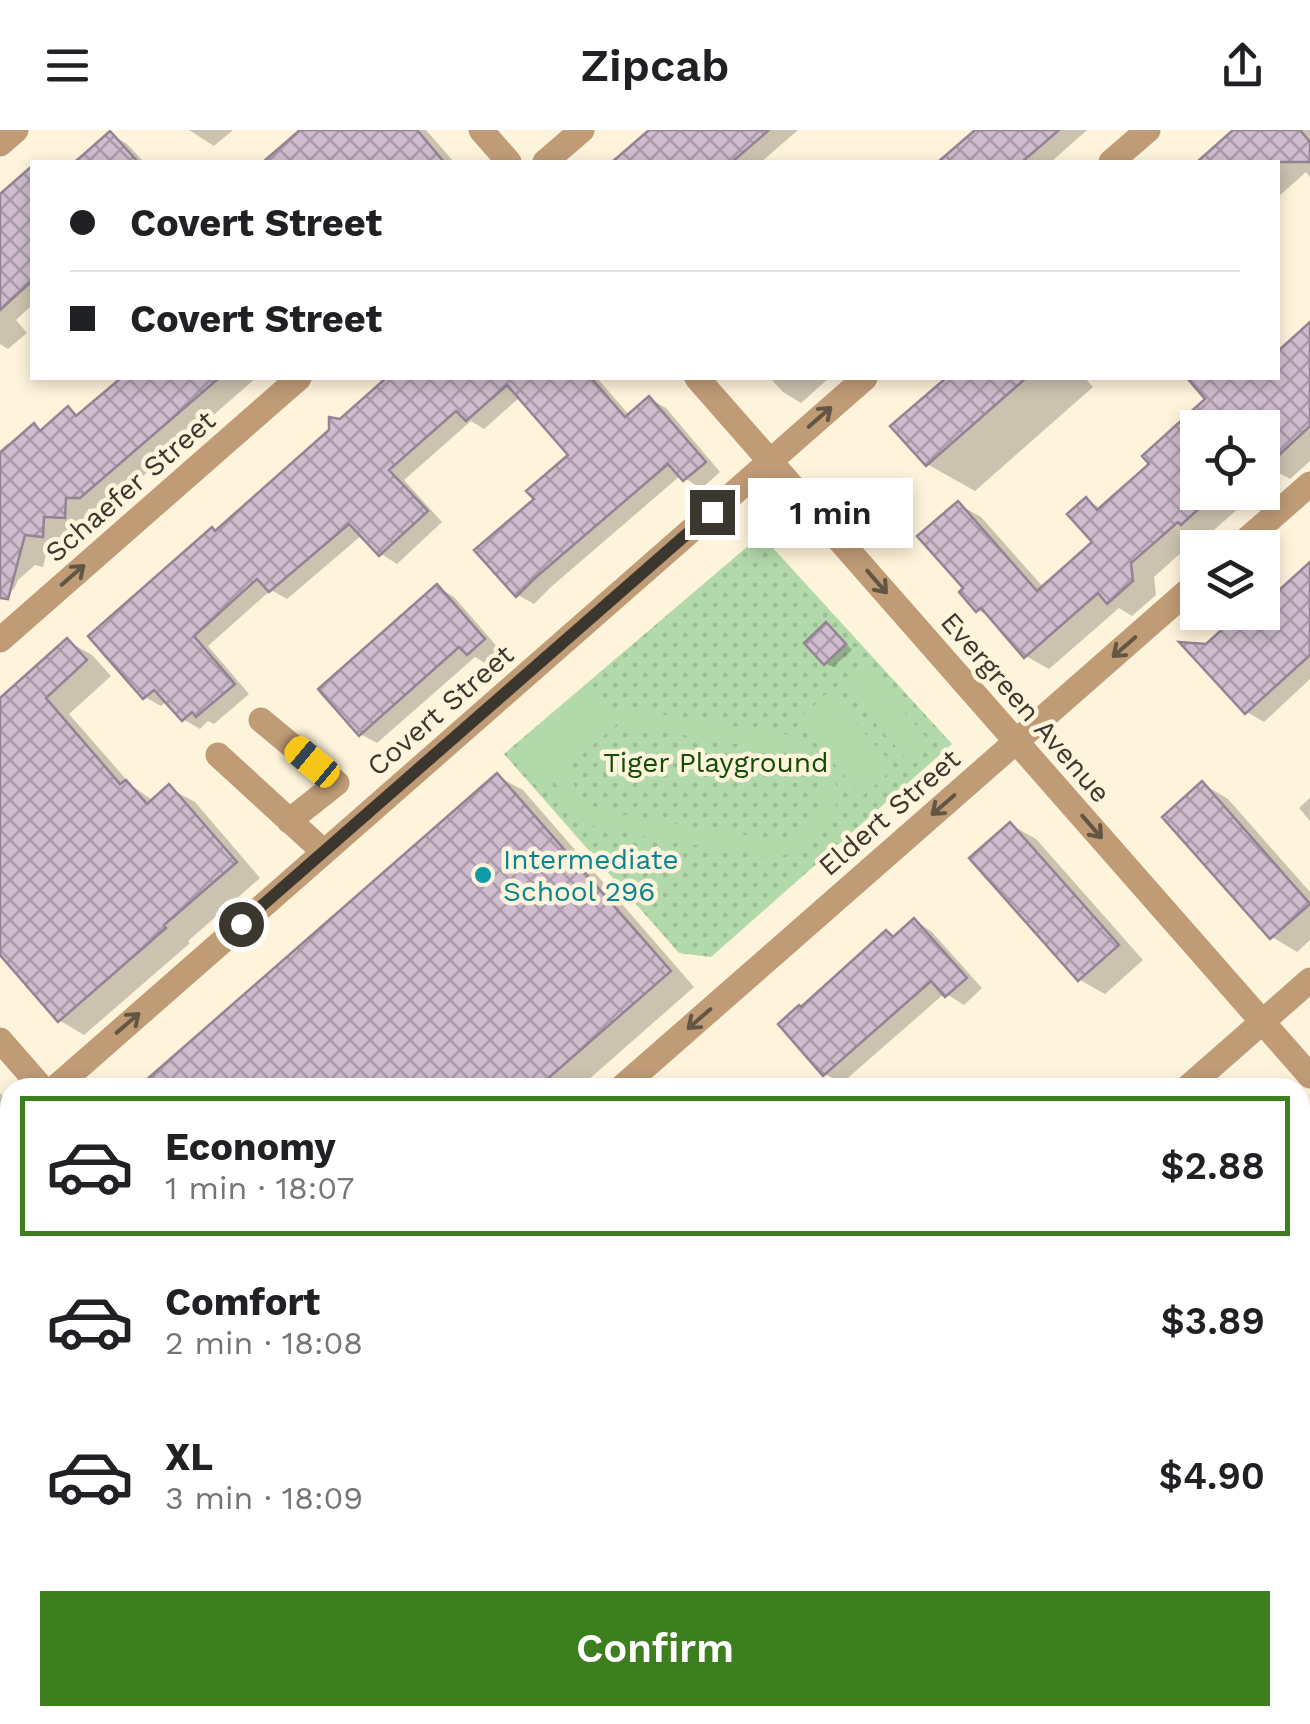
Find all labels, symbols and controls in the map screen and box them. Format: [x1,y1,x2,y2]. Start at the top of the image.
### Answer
icon: menu [40,38,95,93]
icon: share [1215,38,1270,93]
text: Zipcab [581,39,729,92]
text: Covert Street [130,201,382,245]
text: Covert Street [130,297,382,341]
street label: Schaefer Street [39,403,222,569]
one-way arrow [807,406,832,429]
map controls [1180,410,1280,630]
button: locate [1180,410,1280,510]
callout: 1 min [747,477,912,547]
route end [690,490,735,535]
text: 1 min [789,494,872,532]
button: layers [1180,530,1280,630]
one-way arrow [60,564,85,587]
one-way arrow [866,569,889,594]
street label: Evergreen Avenue [934,605,1117,809]
one-way arrow [1112,635,1137,658]
street label: Covert Street [360,638,520,783]
car [279,731,345,793]
street label: Eldert Street [812,742,967,883]
park label: Tiger Playground [603,746,829,779]
one-way arrow [931,793,956,816]
one-way arrow [1080,813,1102,839]
place label: Intermediate School 296 [503,843,679,908]
marker: Intermediate School 296 [472,864,494,886]
route start [219,902,264,947]
one-way arrow [687,1008,712,1031]
one-way arrow [115,1012,140,1035]
icon: car [45,1121,135,1211]
text: Economy [165,1125,336,1169]
text: $2.88 [1160,1144,1265,1188]
text: 1 min · 18:07 [165,1169,355,1207]
icon: car [45,1276,135,1366]
text: Comfort [165,1280,320,1324]
text: $3.89 [1161,1299,1265,1343]
text: 2 min · 18:08 [165,1324,363,1362]
icon: car [45,1431,135,1521]
text: XL [165,1435,213,1479]
text: $4.90 [1159,1454,1265,1498]
text: 3 min · 18:09 [165,1479,363,1517]
button: Confirm [40,1591,1270,1706]

